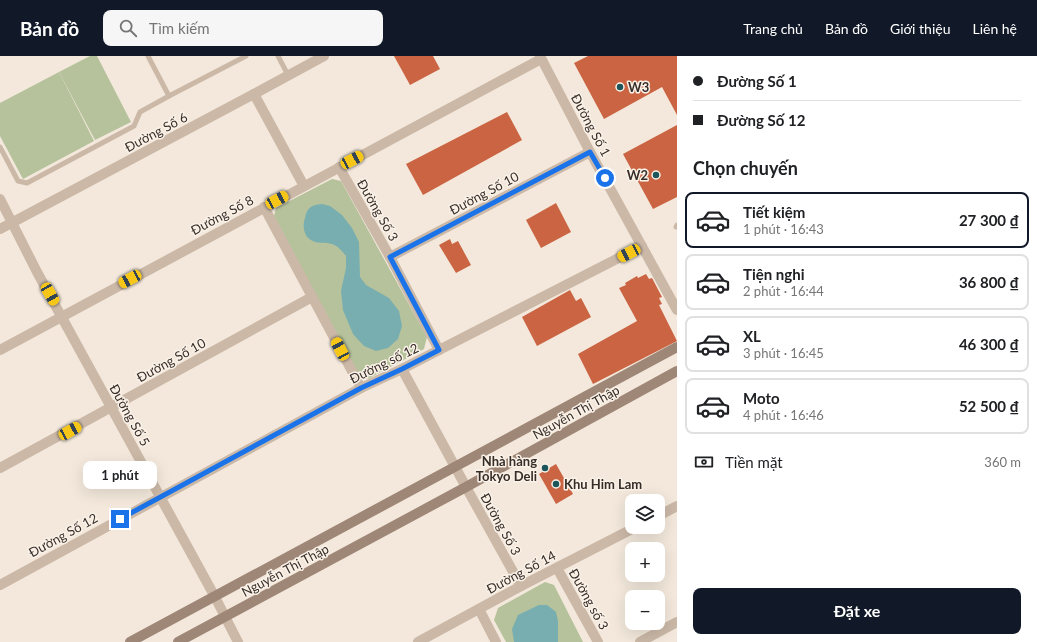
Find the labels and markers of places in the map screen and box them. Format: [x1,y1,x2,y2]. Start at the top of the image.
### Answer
place label: W3 [628,79,649,95]
marker: W3 [615,82,625,92]
place label: W2 [627,167,648,183]
marker: W2 [651,170,661,180]
place label: Nhà hàng Tokyo Deli [476,453,537,484]
marker: Nhà hàng Tokyo Deli [540,463,550,473]
place label: Khu Him Lam [564,476,642,492]
marker: Khu Him Lam [551,479,561,489]

